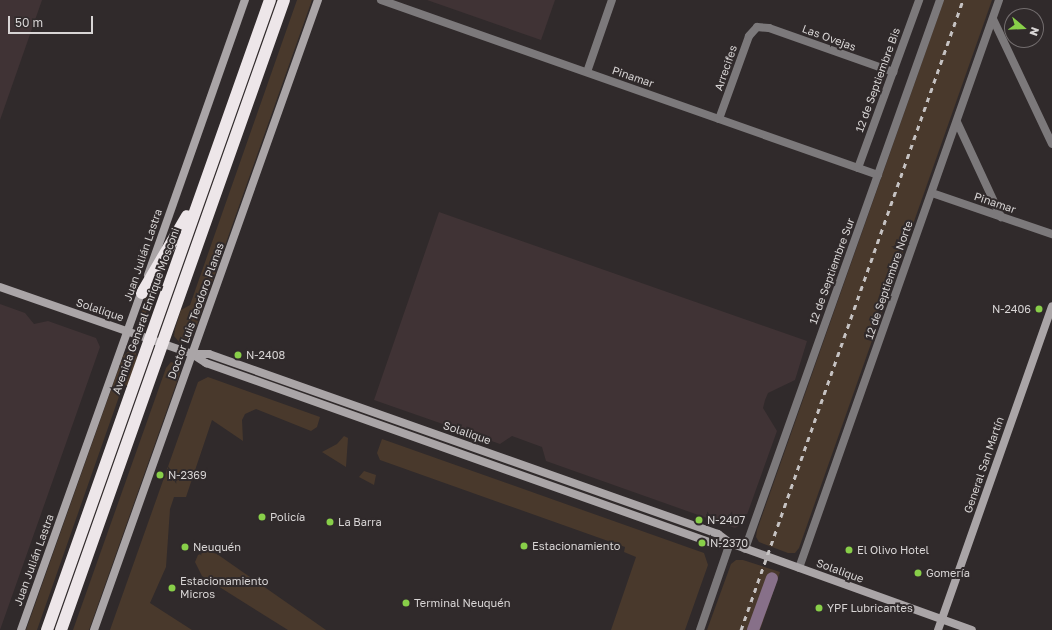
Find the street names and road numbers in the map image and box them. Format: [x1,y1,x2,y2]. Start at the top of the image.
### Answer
street label: Las Ovejas [800,22,858,54]
street label: 12 de Septiembre Bis [853,26,903,134]
street label: Arrecifes [712,44,740,92]
street label: Pinamar [610,64,656,90]
street label: Pinamar [972,190,1018,216]
street label: Juan Julián Lastra [121,207,165,303]
street label: 12 de Septiembre Sur [807,216,857,326]
street label: 12 de Septiembre Norte [863,219,915,341]
street label: Avenida General Enrique Mosconi [110,226,182,396]
street label: Doctor Luis Teodoro Planas [165,241,227,381]
street label: Solalique [74,296,126,324]
street label: General San Martín [961,415,1007,515]
street label: Solalique [441,419,493,447]
street label: Juan Julián Lastra [11,512,57,608]
street label: Solalique [814,556,866,586]

